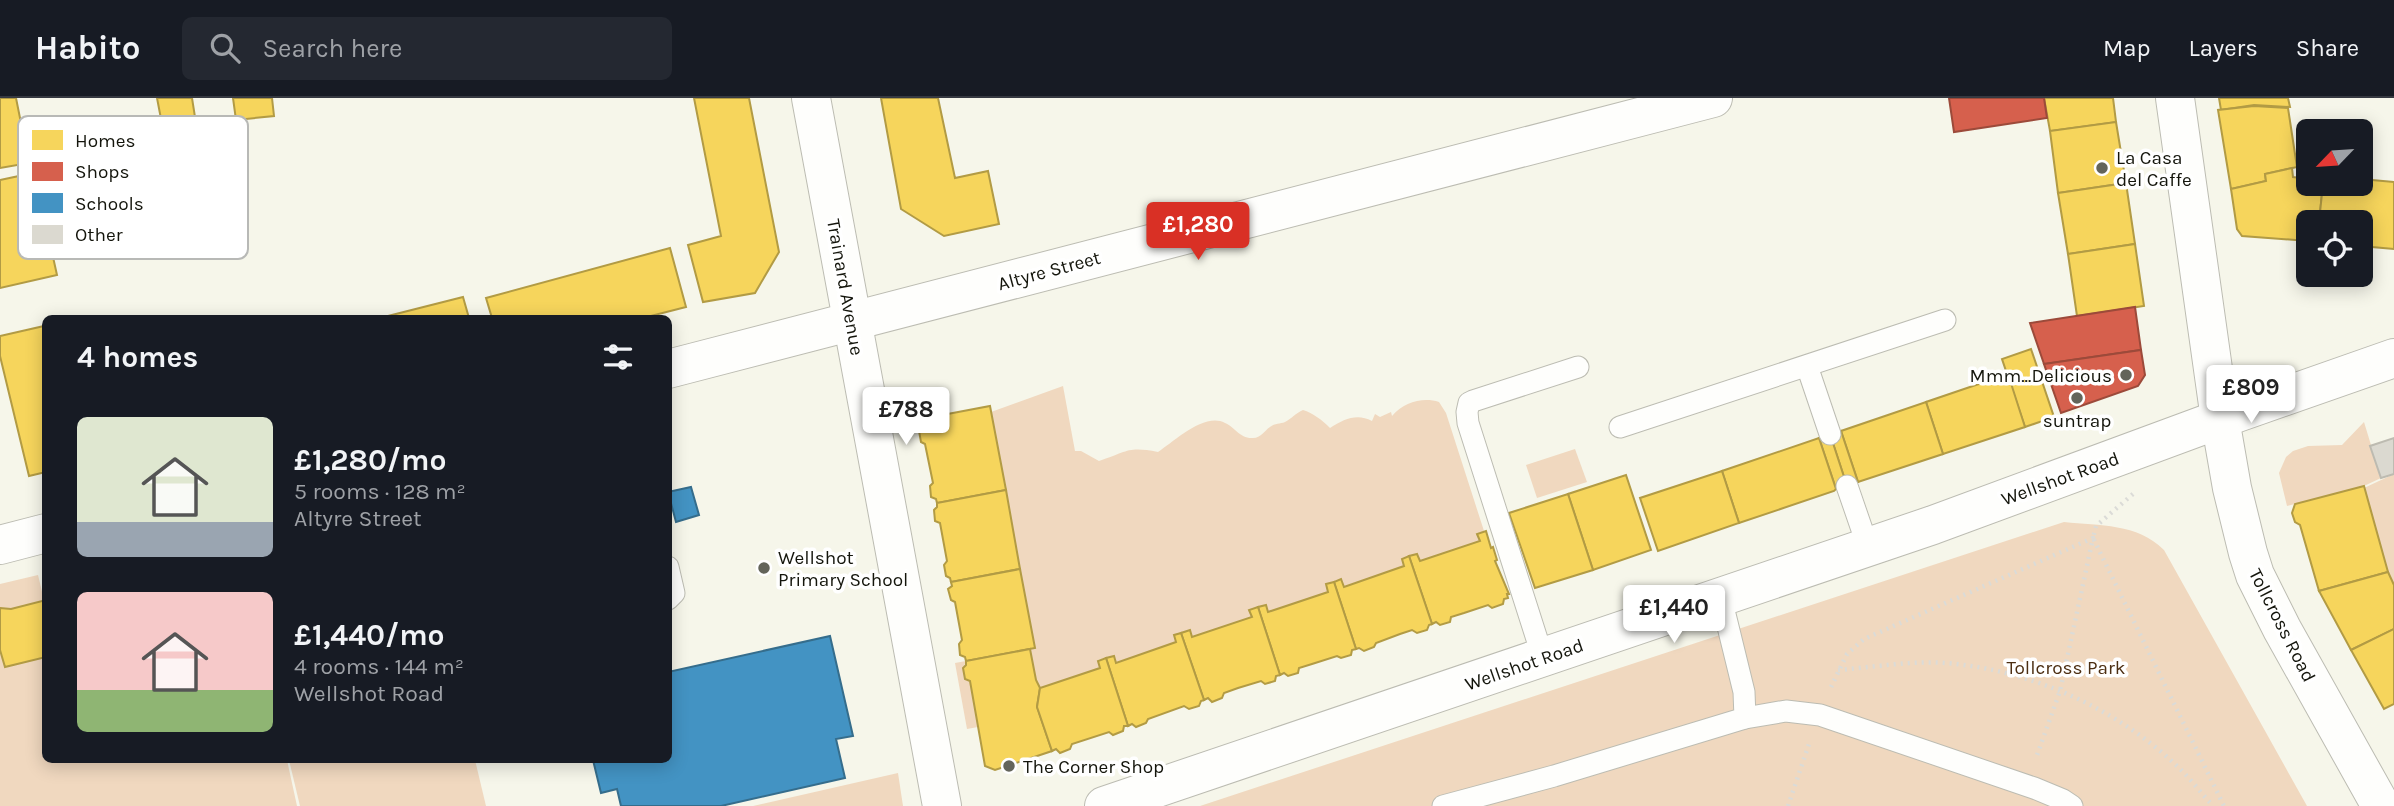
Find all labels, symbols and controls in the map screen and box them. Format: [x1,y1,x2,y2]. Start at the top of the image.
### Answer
search box [182,17,672,80]
text: Habito [35,29,140,67]
icon: search [206,29,244,67]
text: Search here [262,33,402,64]
text: Map [2103,34,2151,62]
text: Layers [2189,34,2258,62]
text: Share [2296,34,2359,62]
legend [18,116,248,259]
north arrow [2296,119,2373,196]
map controls [2296,119,2373,287]
text: Homes [75,130,136,152]
place label: La Casa del Caffe [2116,147,2192,191]
marker: La Casa del Caffe [2094,160,2110,176]
text: Shops [75,161,129,183]
text: Schools [75,193,144,215]
pin: £1,280 [1141,202,1255,262]
button: locate [2296,210,2373,287]
text: £1,280 [1162,211,1234,238]
street label: Trainard Avenue [822,217,868,357]
text: Other [75,224,123,246]
street label: Altyre Street [995,247,1103,295]
icon: filters [599,338,637,376]
text: 4 homes [77,339,198,375]
place label: Mmm...Delicious [1970,365,2112,387]
pin: £809 [2210,366,2292,425]
marker: Mmm...Delicious [2118,367,2134,383]
text: £809 [2222,374,2280,401]
pin: £788 [865,388,947,447]
marker: suntrap [2069,390,2085,406]
text: £788 [878,396,934,423]
place label: suntrap [2043,410,2111,432]
text: £1,280/mo [294,442,446,478]
icon: home [133,445,217,529]
street label: Wellshot Road [1998,447,2122,510]
text: 5 rooms · 128 m² [294,478,466,505]
text: Altyre Street [294,505,422,532]
place label: Wellshot Primary School [778,547,908,591]
marker: Wellshot Primary School [756,560,772,576]
street label: Tollcross Road [2244,565,2320,686]
pin: £1,440 [1617,586,1731,645]
text: £1,440 [1639,594,1709,621]
text: £1,440/mo [294,617,445,653]
icon: home [133,620,217,704]
street label: Wellshot Road [1462,634,1587,696]
text: 4 rooms · 144 m² [294,653,464,680]
park label: Tollcross Park [2006,657,2126,679]
text: Wellshot Road [294,680,444,707]
place label: The Corner Shop [1023,756,1164,778]
marker: The Corner Shop [1001,758,1017,774]

